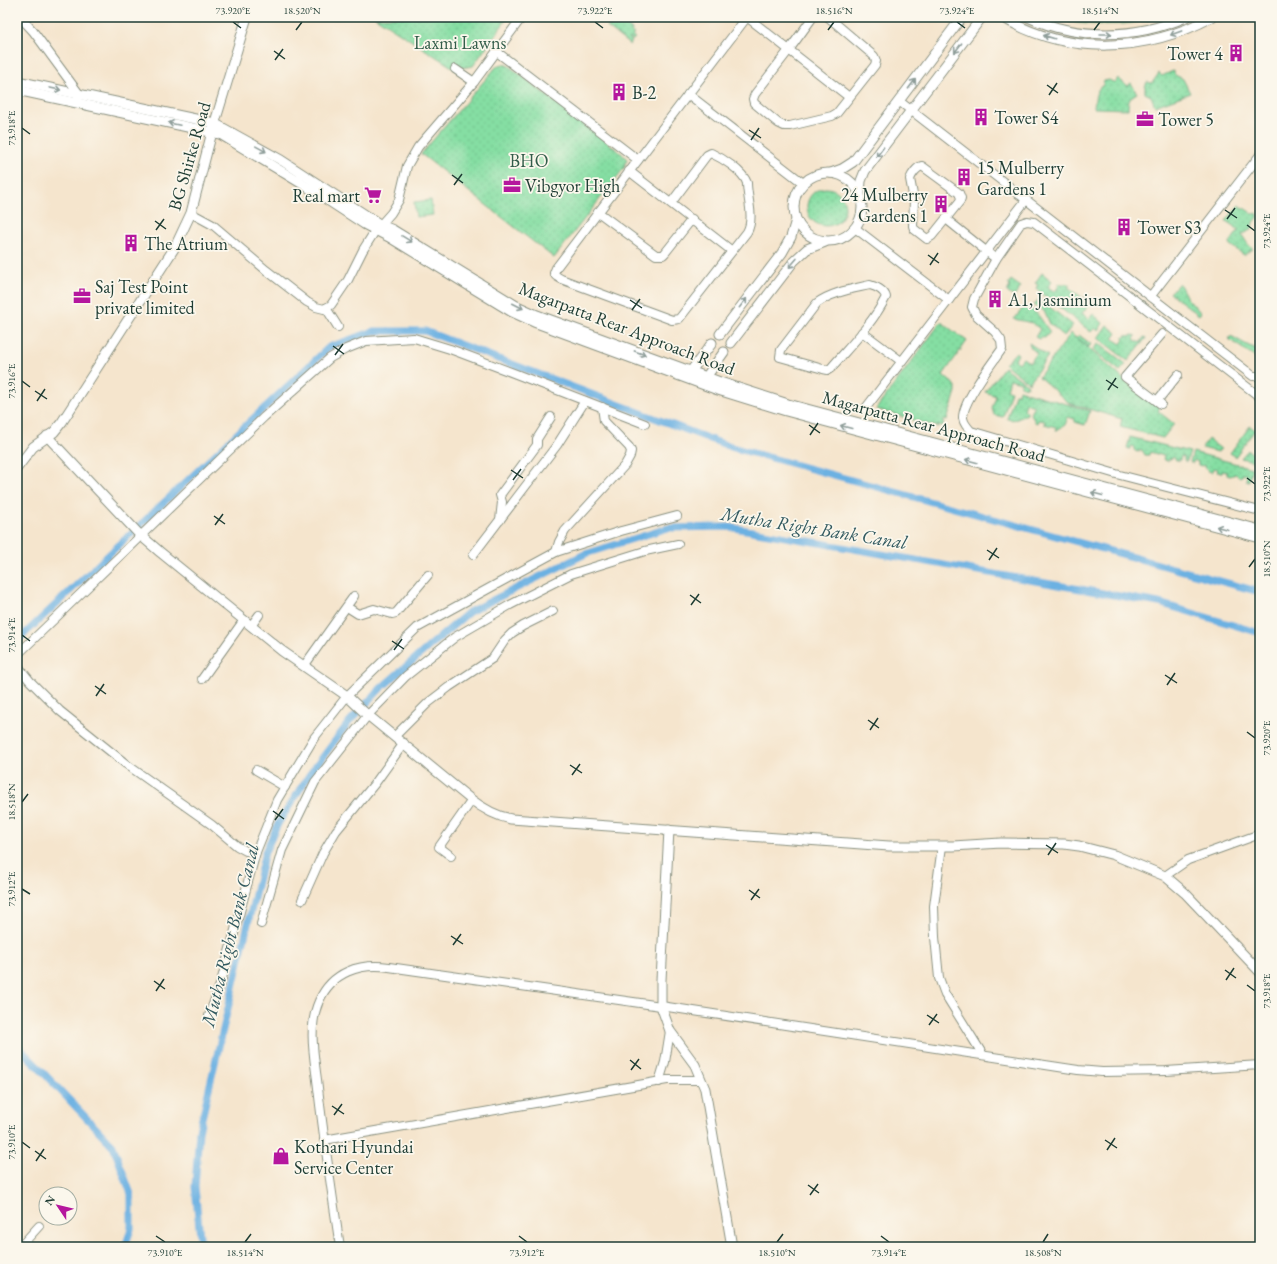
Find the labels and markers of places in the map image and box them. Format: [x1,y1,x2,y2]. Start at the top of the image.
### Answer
place label: Tower 4 [1167,42,1223,65]
building icon: Tower 4 [1226,43,1246,63]
place label: B-2 [632,81,656,104]
building icon: B-2 [609,82,629,102]
place label: Tower S4 [994,106,1059,129]
building icon: Tower S4 [971,107,991,127]
place label: Tower 5 [1158,108,1214,131]
office icon: Tower 5 [1135,109,1155,129]
place label: 15 Mulberry Gardens 1 [977,156,1064,200]
building icon: 15 Mulberry Gardens 1 [954,167,974,187]
place label: Vibgyor High [525,174,620,197]
office icon: Vibgyor High [502,175,522,195]
place label: 24 Mulberry Gardens 1 [841,183,928,227]
place label: Real mart [292,184,360,207]
supermarket icon: Real mart [363,185,383,205]
building icon: 24 Mulberry Gardens 1 [931,194,951,214]
place label: Tower S3 [1137,216,1201,239]
building icon: Tower S3 [1114,217,1134,237]
place label: The Atrium [144,232,228,255]
building icon: The Atrium [121,233,141,253]
place label: Saj Test Point private limited [95,275,195,319]
office icon: Saj Test Point private limited [72,286,92,306]
place label: A1, Jasminium [1007,288,1112,311]
building icon: A1, Jasminium [985,289,1005,309]
place label: Kothari Hyundai Service Center [294,1135,414,1179]
shop icon: Kothari Hyundai Service Center [271,1146,291,1166]

